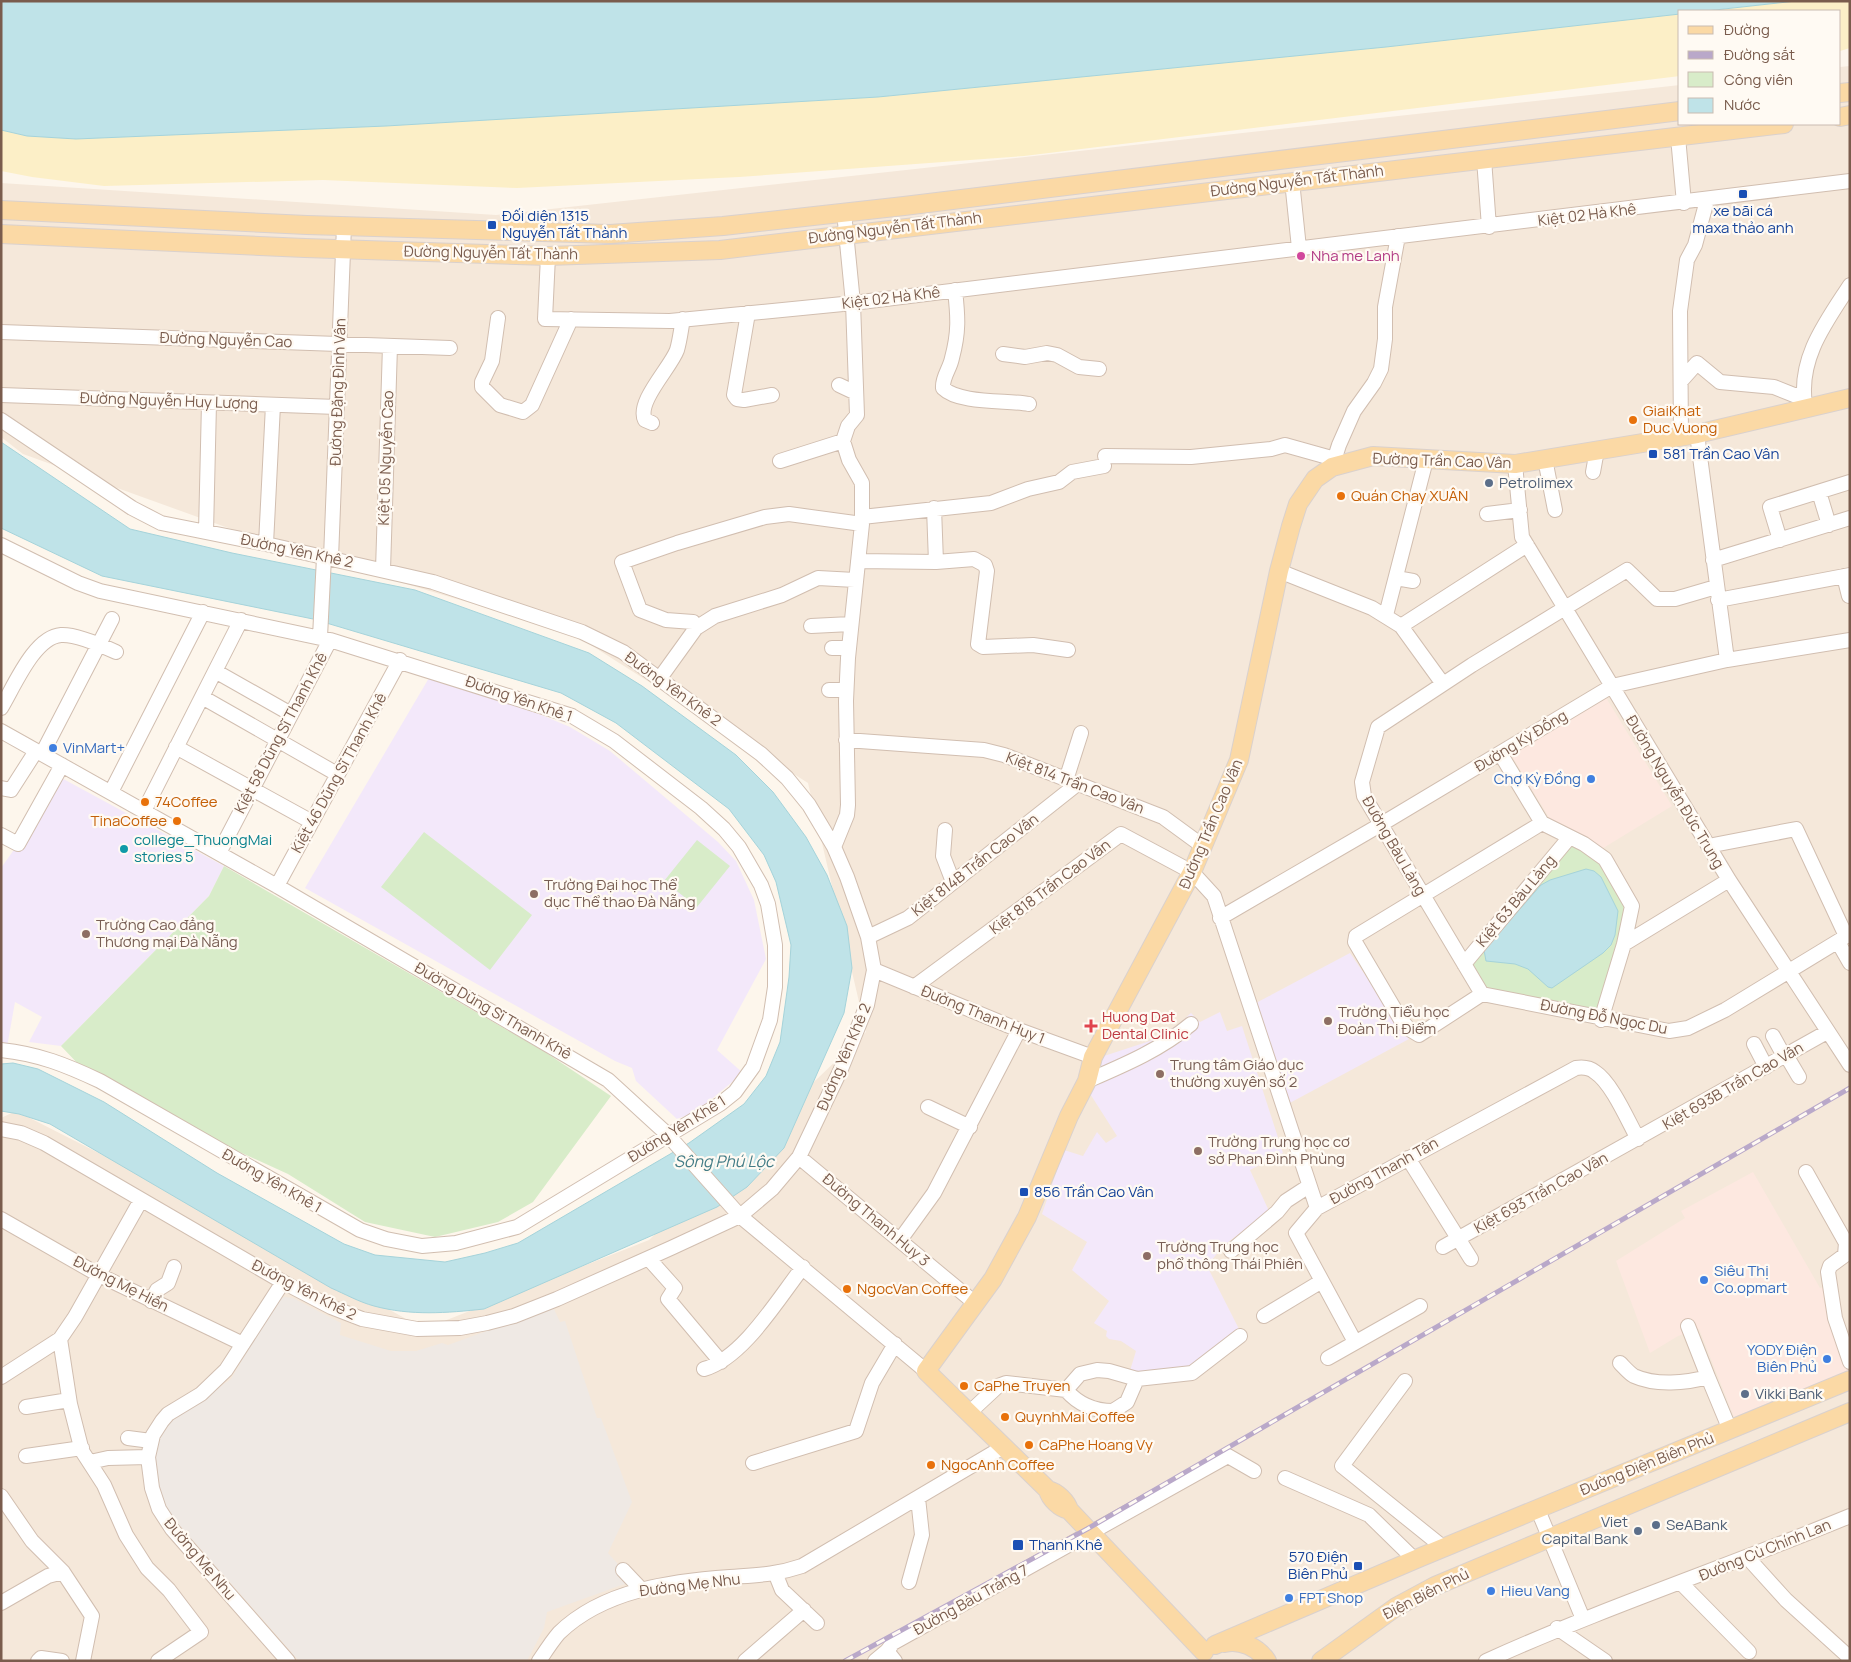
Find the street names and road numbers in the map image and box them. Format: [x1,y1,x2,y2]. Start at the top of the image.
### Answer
street label: Đường Nguyễn Tất Thành [1209,159,1385,202]
street label: Kiệt 02 Hà Khê [1536,198,1638,231]
street label: Đường Nguyễn Tất Thành [807,206,983,249]
street label: Đường Nguyễn Tất Thành [404,240,578,265]
street label: Kiệt 02 Hà Khê [840,281,942,314]
street label: Đường Đặng Đình Vân [324,318,351,466]
street label: Đường Nguyễn Cao [159,327,293,352]
street label: Đường Nguyễn Huy Lượng [80,387,258,414]
street label: Kiệt 05 Nguyễn Cao [373,390,398,526]
street label: Đường Trần Cao Vân [1372,448,1512,473]
street label: Đường Yên Khê 2 [239,528,355,573]
street label: Đường Yên Khê 2 [621,646,726,731]
street label: Kiệt 58 Dũng Sĩ Thanh Khê [229,648,332,817]
street label: Đường Yên Khê 1 [463,670,575,727]
street label: Kiệt 46 Dũng Sĩ Thanh Khê [286,689,392,857]
street label: Đường Kỳ Đồng [1471,705,1571,777]
street label: Đường Nguyễn Đức Trung [1621,711,1730,872]
street label: Kiệt 814 Trần Cao Vân [1003,746,1147,819]
street label: Đường Trần Cao Vân [1174,756,1247,892]
street label: Đường Bàu Làng [1357,792,1432,900]
street label: Kiệt 814B Trần Cao Vân [907,808,1043,921]
street label: Kiệt 818 Trần Cao Vân [985,834,1115,939]
street label: Kiệt 63 Bàu Làng [1471,850,1560,951]
street label: Đường Dũng Sĩ Thanh Khê [411,957,576,1064]
street label: Đường Thanh Huy 1 [918,980,1048,1049]
street label: Đường Đỗ Ngọc Du [1539,994,1669,1039]
street label: Đường Yên Khê 2 [811,1000,876,1114]
street label: Kiệt 693B Trần Cao Vân [1659,1037,1807,1134]
street label: Đường Yên Khê 1 [624,1090,730,1167]
street label: Đường Thanh Tân [1326,1132,1442,1209]
street label: Đường Yên Khê 1 [219,1144,326,1218]
street label: Kiệt 693 Trần Cao Vân [1470,1147,1612,1238]
street label: Đường Thanh Huy 3 [818,1168,934,1271]
street label: Đường Mẹ Hiền [70,1250,173,1317]
street label: Đường Yên Khê 2 [248,1254,360,1325]
street label: Đường Điện Biên Phủ [1577,1427,1717,1500]
street label: Đường Mẹ Nhu [160,1513,241,1604]
street label: Đường Cù Chính Lan [1696,1513,1834,1586]
street label: Đường Bàu Trảng 7 [910,1559,1032,1640]
street label: Điện Biên Phủ [1379,1563,1472,1624]
street label: Đường Mẹ Nhu [638,1568,741,1601]

